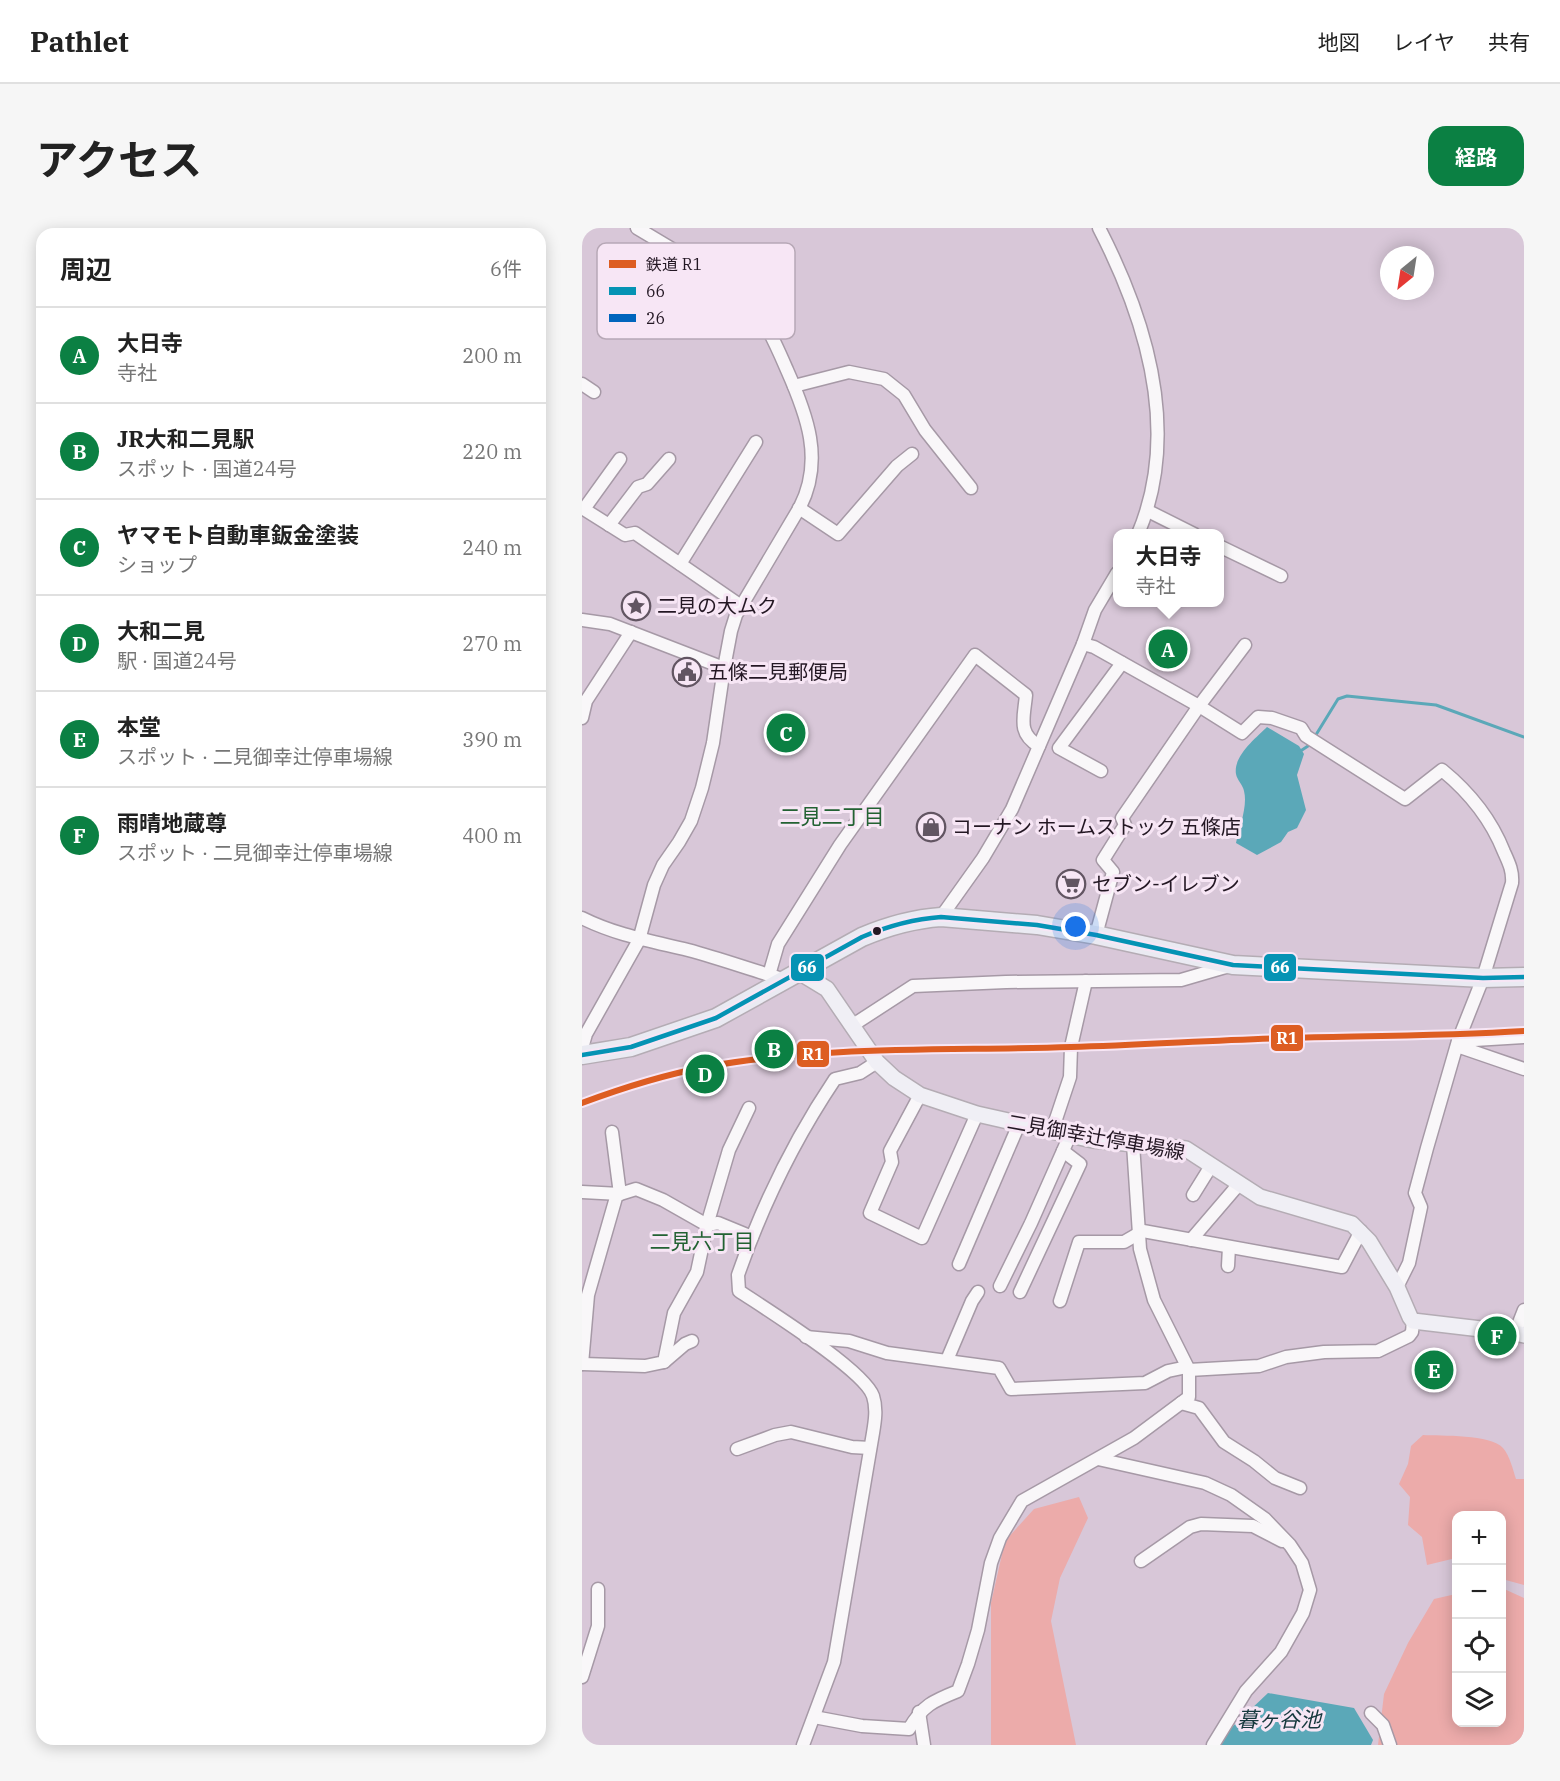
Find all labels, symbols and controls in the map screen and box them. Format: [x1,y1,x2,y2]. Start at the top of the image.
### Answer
text: Pathlet [30,23,129,60]
text: 地図 [1318,28,1360,56]
text: レイヤ [1393,28,1455,56]
text: 共有 [1488,28,1530,56]
button: 経路 [1428,126,1524,186]
text: アクセス [36,132,202,187]
legend [597,243,795,339]
north arrow [1380,246,1434,300]
text: 周辺 [60,252,112,286]
text: 鉄道 R1 [646,254,702,274]
text: 6件 [490,255,522,282]
text: 66 [646,281,665,301]
text: 26 [646,308,665,328]
text: 大日寺 [117,328,183,357]
text: A [73,342,86,369]
text: 200 m [462,342,522,369]
text: 寺社 [117,359,157,386]
text: JR大和二見駅 [117,424,254,453]
text: B [72,438,87,465]
text: 220 m [462,438,522,465]
text: スポット · 国道24号 [117,455,297,482]
text: ヤマモト自動車鈑金塗装 [117,520,359,549]
popup [1113,529,1224,607]
text: C [73,534,86,561]
text: 240 m [462,534,522,561]
text: 大日寺 [1135,541,1202,570]
text: ショップ [117,551,197,578]
text: 寺社 [1135,572,1175,599]
place icon: 二見の大ムク [620,590,652,622]
place label: 二見の大ムク [657,592,777,619]
text: 大和二見 [117,616,205,645]
pin: A [1148,626,1188,672]
text: D [72,630,87,657]
text: 270 m [462,630,522,657]
text: 駅 · 国道24号 [117,647,237,674]
public building icon: 五條二見郵便局 [671,656,703,688]
place label: 五條二見郵便局 [708,658,848,685]
pin: C [766,710,806,756]
text: 本堂 [117,712,161,741]
text: E [73,726,86,753]
text: 390 m [462,726,522,753]
text: スポット · 二見御幸辻停車場線 [117,743,393,770]
district label: 二見二丁目 [780,802,885,830]
text: 雨晴地蔵尊 [117,808,227,837]
shop icon: コーナン ホームストック 五條店 [915,811,947,843]
place label: コーナン ホームストック 五條店 [952,813,1241,840]
text: F [73,822,86,849]
text: 400 m [462,822,522,849]
text: スポット · 二見御幸辻停車場線 [117,839,393,866]
supermarket icon: セブン-イレブン [1055,868,1087,900]
place label: セブン-イレブン [1092,870,1240,897]
your location [1061,912,1090,941]
unlabelled marker [871,925,883,937]
line badge: 66 [790,953,825,982]
line badge: 66 [1263,953,1297,982]
text: 66 [797,957,817,977]
text: 66 [1270,957,1290,977]
line badge: R1 [1270,1024,1304,1052]
pin: B [754,1026,794,1072]
text: R1 [1276,1028,1298,1048]
line badge: R1 [796,1040,830,1068]
text: R1 [802,1044,824,1064]
pin: D [686,1052,724,1096]
street label: 二見御幸辻停車場線 [1005,1108,1187,1165]
district label: 二見六丁目 [650,1227,755,1255]
pin: F [1478,1314,1516,1358]
pin: E [1414,1348,1454,1392]
map controls [1452,1511,1506,1727]
button: + [1452,1511,1506,1565]
button: − [1452,1565,1506,1619]
button: locate [1452,1619,1506,1673]
button: layers [1452,1673,1506,1727]
water label: 暮ヶ谷池 [1237,1705,1323,1733]

